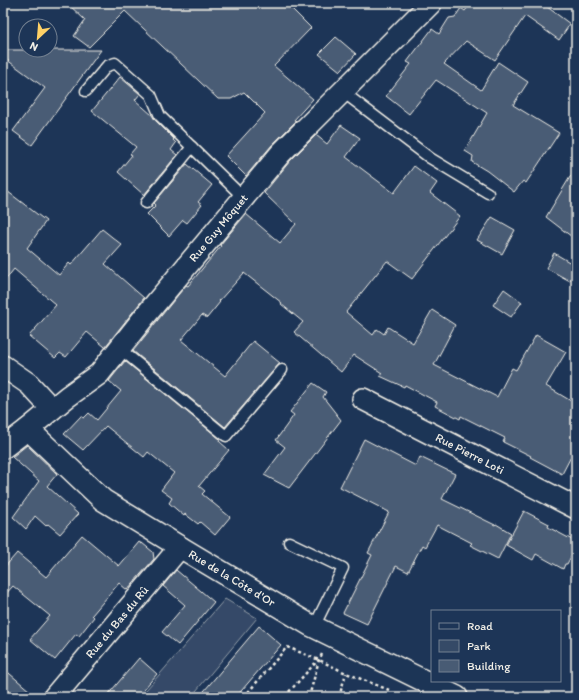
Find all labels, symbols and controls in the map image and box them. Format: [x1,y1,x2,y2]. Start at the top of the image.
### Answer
north arrow [18,18,58,58]
text: N [28,39,40,54]
street label: Rue Guy Môquet [186,191,251,265]
street label: Rue Pierre Loti [433,430,507,477]
street label: Rue de la Côte d'Or [186,547,278,610]
street label: Rue du Bas du Rû [83,583,152,661]
legend [431,610,561,682]
text: Road [467,619,493,633]
text: Park [467,639,491,653]
text: Building [467,659,511,673]

